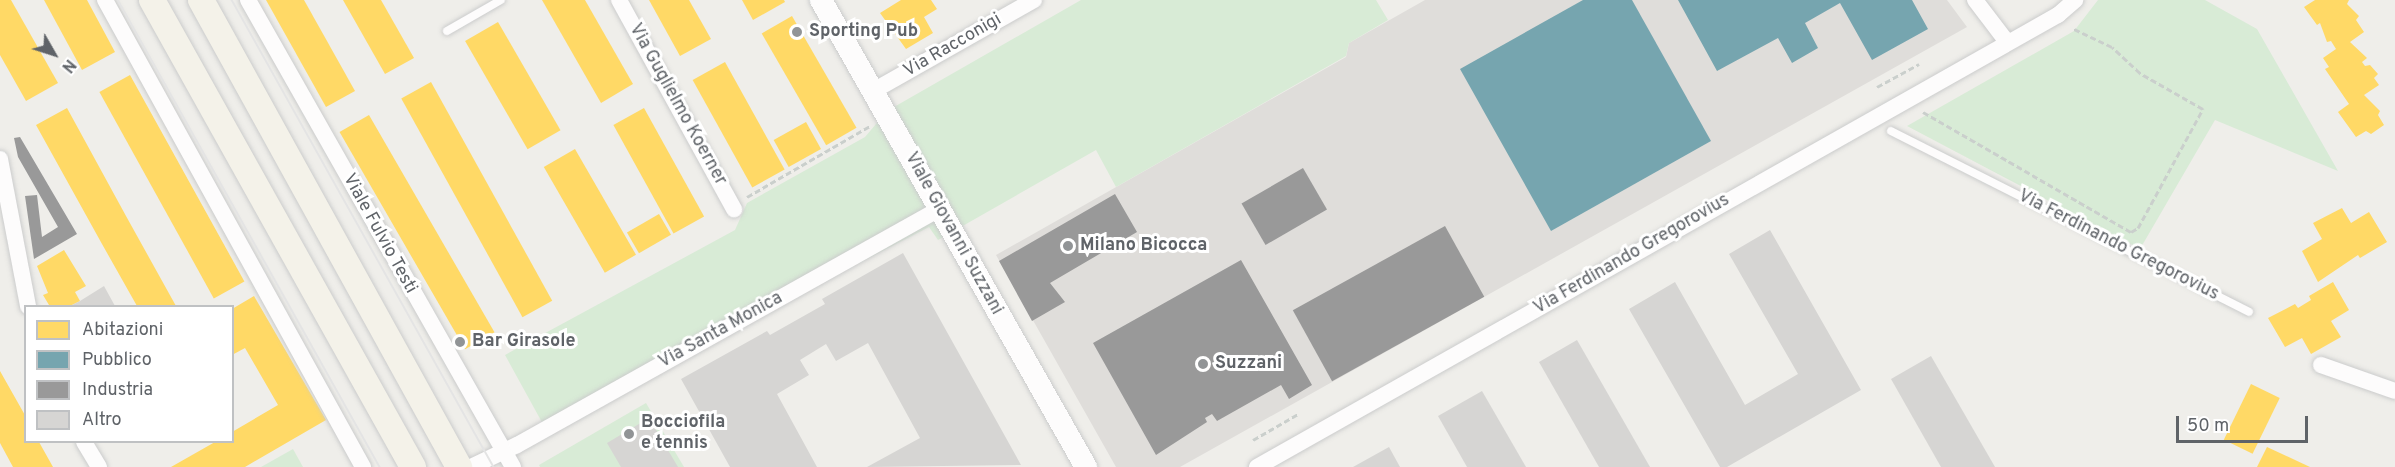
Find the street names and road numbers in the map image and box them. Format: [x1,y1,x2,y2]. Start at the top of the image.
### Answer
street label: Via Racconigi [900,9,1006,83]
street label: Via Guglielmo Koerner [623,20,731,190]
street label: Viale Giovanni Suzzani [899,149,1007,319]
street label: Viale Fulvio Testi [337,170,421,298]
street label: Via Ferdinando Gregorovius [2014,186,2222,306]
street label: Via Ferdinando Gregorovius [1530,190,1734,320]
street label: Via Santa Monica [655,288,787,374]

